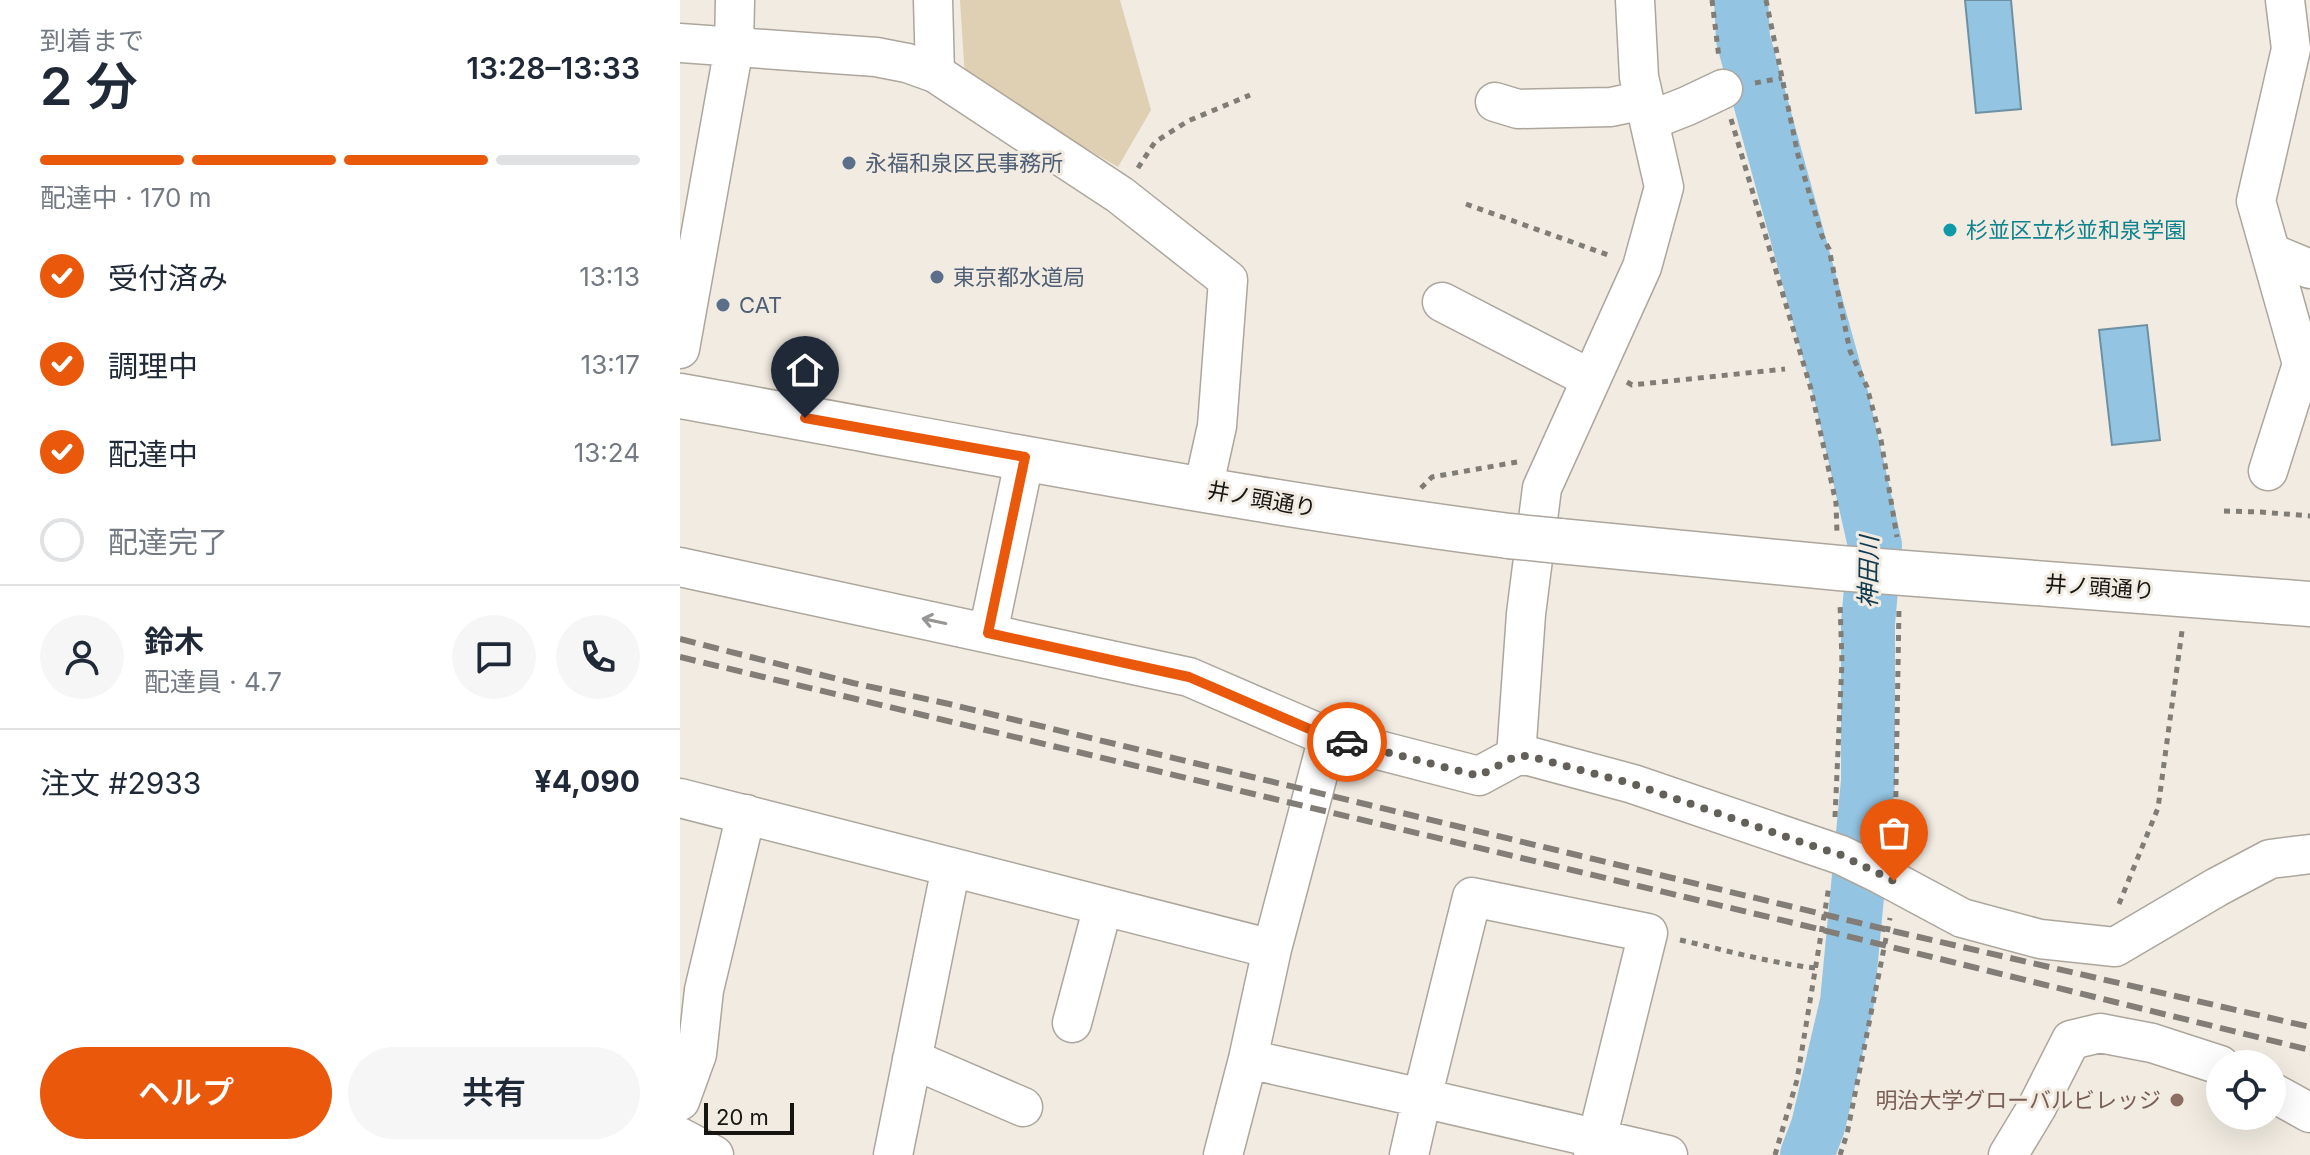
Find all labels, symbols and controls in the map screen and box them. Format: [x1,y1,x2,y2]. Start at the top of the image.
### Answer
text: 到着まで [40,25,144,56]
text: 13:28–13:33 [466,50,640,86]
text: 2 分 [40,55,138,118]
place label: 永福和泉区民事務所 [865,150,1063,176]
marker: 永福和泉区民事務所 [840,154,858,172]
text: 配達中 · 170 m [40,182,212,213]
place label: 杉並区立杉並和泉学園 [1966,217,2186,243]
marker: 杉並区立杉並和泉学園 [1941,221,1959,239]
icon: check [40,254,84,298]
text: 受付済み [108,260,228,296]
text: 13:13 [579,261,640,292]
place label: 東京都水道局 [953,264,1085,290]
marker: 東京都水道局 [928,268,946,286]
place label: CAT [739,292,782,318]
marker: CAT [714,296,732,314]
pin [771,336,839,418]
icon: check [40,342,84,386]
text: 調理中 [108,348,198,384]
icon: home [783,348,827,392]
text: 13:17 [581,349,640,380]
icon: check [40,430,84,474]
text: 配達中 [108,436,198,472]
text: 13:24 [574,437,640,468]
street label: 井ノ頭通り [1206,477,1318,521]
text: 配達完了 [108,524,228,560]
water label: 神田川 [1853,533,1884,608]
street label: 井ノ頭通り [2044,570,2156,604]
one-way arrow [922,613,948,628]
button: person [40,615,124,699]
button: chat [452,615,536,699]
button: phone [556,615,640,699]
text: 鈴木 [144,623,204,659]
text: 配達員 · 4.7 [144,666,282,697]
courier [1307,702,1387,782]
icon: car [1325,720,1369,764]
text: ¥4,090 [535,763,640,799]
text: 注文 #2933 [40,765,201,801]
pin [1860,799,1928,881]
icon: bag [1872,811,1916,855]
button: ヘルプ [40,1047,332,1139]
button: 共有 [348,1047,640,1139]
map controls [2206,1050,2286,1130]
button: locate [2206,1050,2286,1130]
place label: 明治大学グローバルビレッジ [1875,1087,2161,1113]
marker: 明治大学グローバルビレッジ [2168,1091,2186,1109]
scale bar [704,1099,794,1135]
text: 20 m [716,1104,769,1130]

